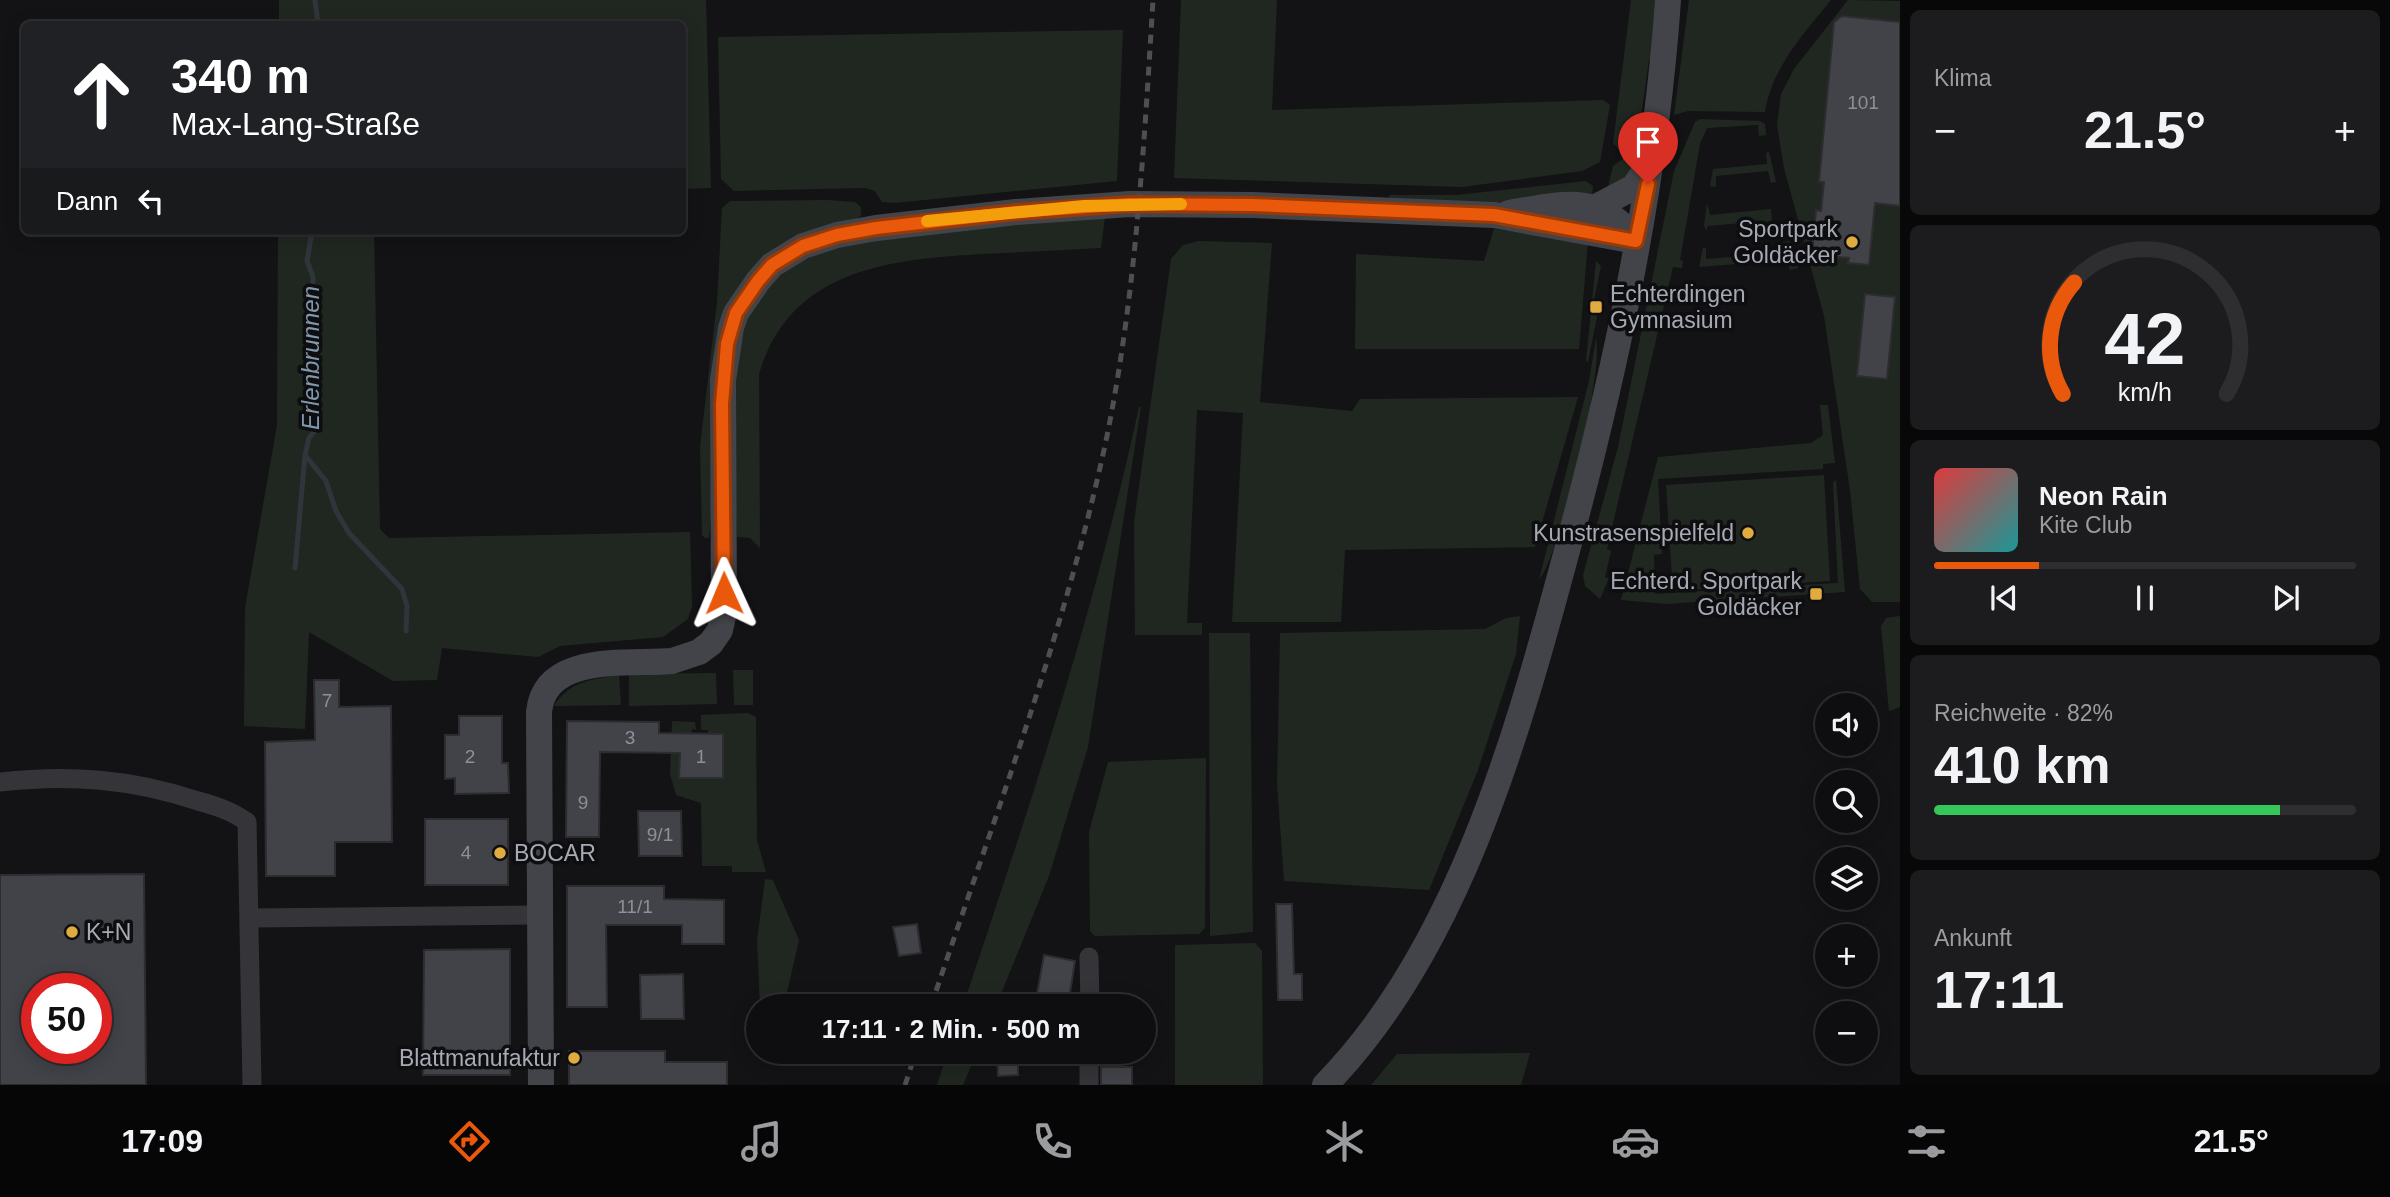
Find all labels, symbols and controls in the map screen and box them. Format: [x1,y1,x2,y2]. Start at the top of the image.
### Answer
icon: ahead [56,49,147,140]
text: 340 m [171,49,310,103]
text: Klima [1934,65,1992,91]
house number: 101 [1847,92,1879,113]
text: 21.5° [2084,101,2206,159]
text: Max-Lang-Straße [171,106,420,142]
text: − [1934,110,1956,152]
text: + [2334,110,2356,152]
pin [1618,112,1678,184]
icon: arrive [1629,123,1667,161]
icon: left [132,182,170,220]
text: Dann [56,186,118,216]
place label: Sportpark Goldäcker [1733,216,1838,268]
marker: Sportpark Goldäcker [1844,234,1860,250]
place label: Echterdingen Gymnasium [1610,281,1746,333]
water label: Erlenbrunnen [297,286,324,430]
text: 42 [2105,298,2185,379]
marker: Echterdingen Gymnasium [1588,299,1604,315]
text: km/h [2118,377,2172,405]
text: Neon Rain [2039,481,2168,511]
text: Kite Club [2039,512,2132,538]
place label: Kunstrasenspielfeld [1533,520,1734,546]
marker: Kunstrasenspielfeld [1740,525,1756,541]
position arrow [687,556,761,630]
place label: Echterd. Sportpark Goldäcker [1610,568,1802,620]
icon: previous [1985,579,2023,617]
icon: pause [2126,579,2164,617]
icon: next [2267,579,2305,617]
marker: Echterd. Sportpark Goldäcker [1808,586,1824,602]
house number: 7 [322,690,332,711]
map controls [1815,693,1878,1064]
button: sound [1815,693,1878,756]
text: Reichweite · 82% [1934,700,2113,726]
house number: 3 [625,727,635,748]
text: 410 km [1934,736,2110,794]
house number: 2 [465,746,475,767]
house number: 1 [696,746,706,767]
button: search [1815,770,1878,833]
house number: 9 [578,792,588,813]
house number: 9/1 [647,824,673,845]
place label: BOCAR [514,840,596,866]
house number: 4 [461,842,472,863]
marker: BOCAR [492,845,508,861]
button: layers [1815,847,1878,910]
house number: 11/1 [617,896,653,917]
place label: K+N [86,919,131,945]
marker: K+N [64,924,80,940]
button: + [1815,924,1878,987]
text: Ankunft [1934,925,2012,951]
text: 17:11 [1934,961,2064,1019]
speed limit sign: 50 [21,973,112,1064]
button: − [1815,1001,1878,1064]
text: 17:11 · 2 Min. · 500 m [822,1014,1080,1044]
place label: Blattmanufaktur [399,1045,560,1071]
marker: Blattmanufaktur [566,1050,582,1066]
icon: directions [445,1117,494,1166]
icon: music [737,1117,786,1166]
icon: phone [1028,1117,1077,1166]
icon: climate [1320,1117,1369,1166]
icon: car [1611,1117,1660,1166]
icon: filters [1902,1117,1951,1166]
text: 17:09 [121,1123,203,1159]
text: 21.5° [2194,1123,2269,1159]

